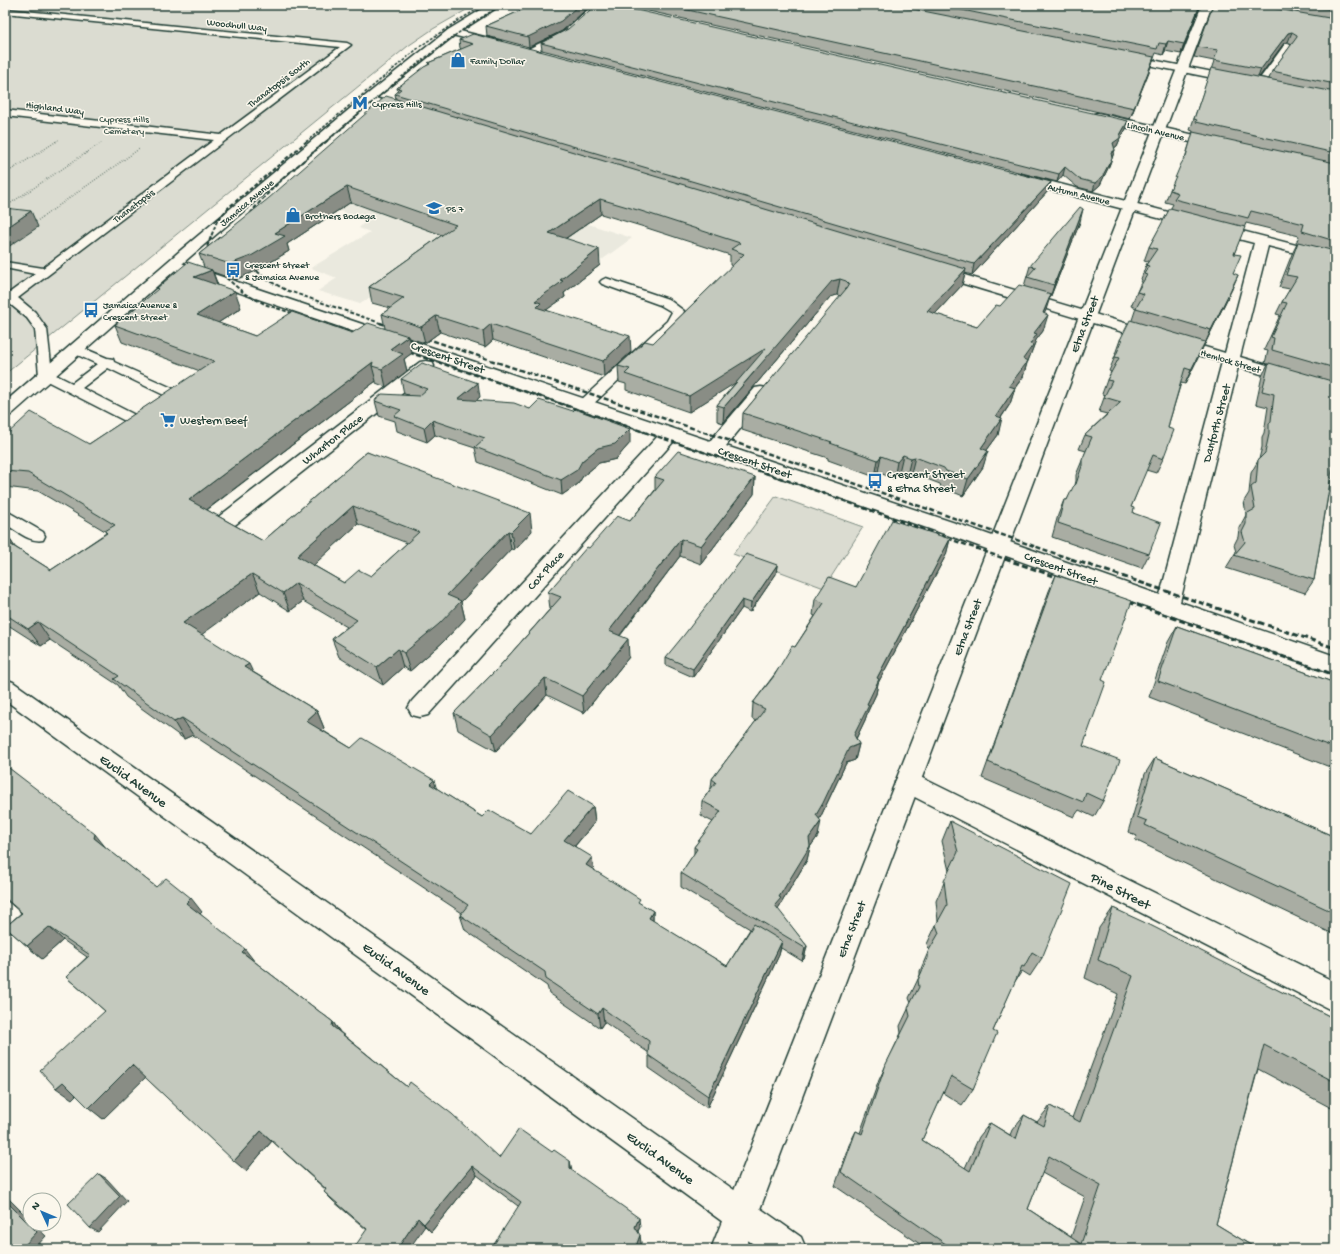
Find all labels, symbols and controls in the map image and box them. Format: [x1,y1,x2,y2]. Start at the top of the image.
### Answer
street label: Woodhull Way [206,17,268,35]
shop icon: Family Dollar [449,51,467,69]
street label: Thanatopsis South [245,56,313,112]
place label: Family Dollar [469,56,526,68]
metro station icon: Cypress Hills [351,94,369,112]
street label: Highland Way [25,99,85,119]
place label: Cypress Hills [372,99,422,111]
park label: Cypress Hills Cemetery [99,114,149,138]
street label: Lincoln Avenue [1126,120,1186,145]
street label: Jamaica Avenue [218,177,277,230]
street label: Autumn Avenue [1046,181,1112,209]
street label: Thanatopsis [110,187,158,227]
school or university icon: PS 7 [425,199,443,217]
place label: PS 7 [445,204,465,216]
shop icon: Brothers Bodega [284,206,302,224]
place label: Brothers Bodega [304,211,376,223]
place label: Crescent Street & Jamaica Avenue [245,260,320,284]
bus stop icon: Crescent Street & Jamaica Avenue [224,261,242,279]
street label: Etna Street [1069,293,1103,355]
place label: Jamaica Avenue & Crescent Street [103,300,177,324]
bus stop icon: Jamaica Avenue & Crescent Street [82,301,100,319]
street label: Crescent Street [409,340,487,378]
street label: Hemlock Street [1199,347,1263,377]
street label: Danforth Street [1200,382,1235,465]
supermarket icon: Western Beef [159,411,177,429]
street label: Wharton Place [300,412,367,469]
place label: Western Beef [180,415,248,429]
street label: Crescent Street [716,445,794,483]
place label: Crescent Street & Etna Street [887,469,965,497]
bus stop icon: Crescent Street & Etna Street [866,472,884,490]
street label: Cox Place [525,548,568,594]
street label: Crescent Street [1022,550,1100,590]
street label: Etna Street [952,596,986,658]
street label: Euclid Avenue [95,752,170,813]
street label: Pine Street [1086,869,1154,915]
street label: Etna Street [836,898,870,960]
street label: Euclid Avenue [358,940,433,1001]
street label: Euclid Avenue [622,1129,697,1190]
north arrow [22,1192,62,1232]
text: N [29,1200,43,1213]

